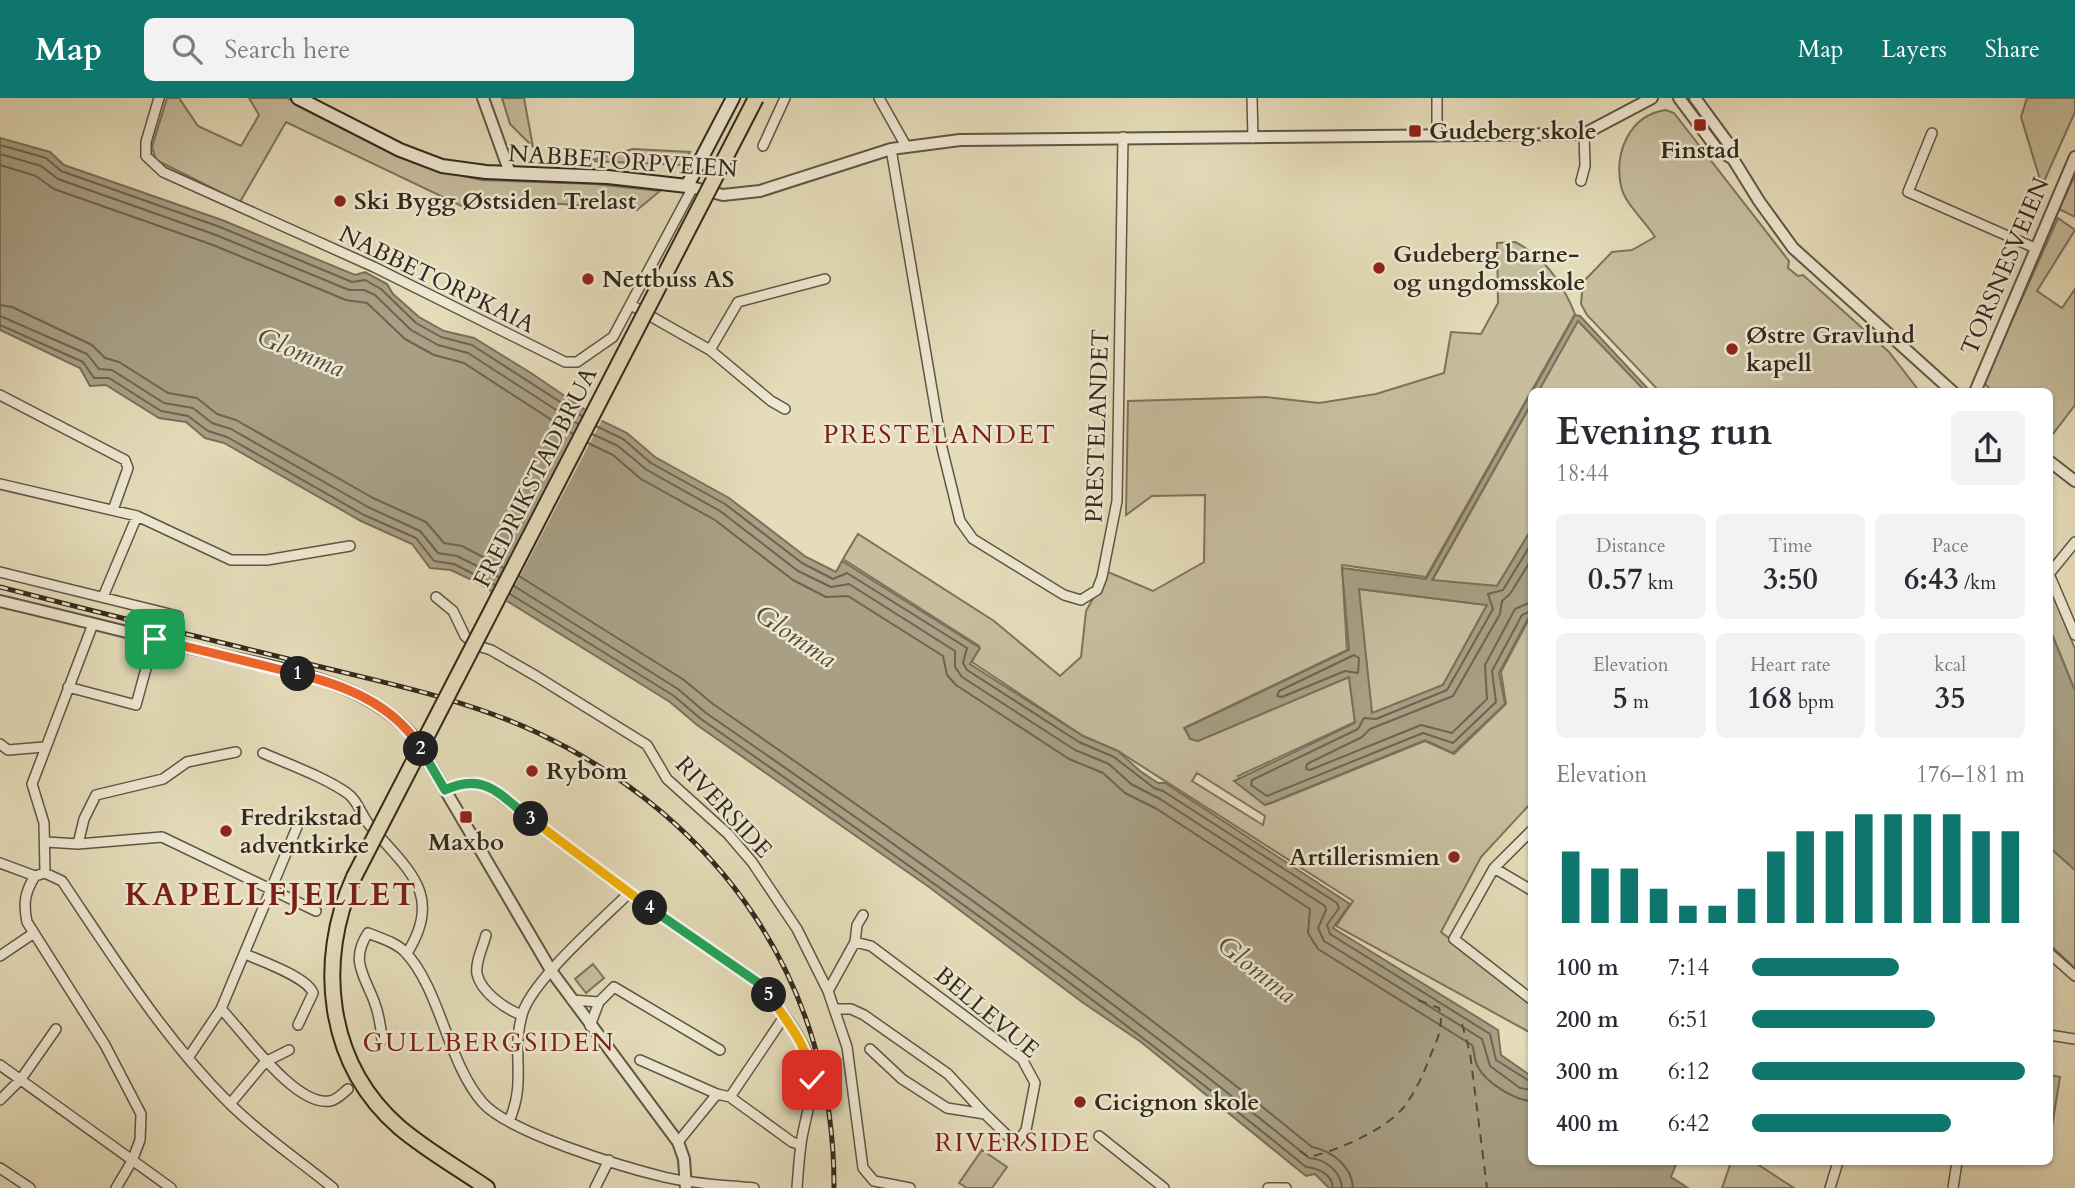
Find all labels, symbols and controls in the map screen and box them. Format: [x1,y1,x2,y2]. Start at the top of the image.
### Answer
search box [144,18,634,81]
text: Map [35,27,102,72]
icon: search [168,30,206,68]
text: Search here [224,32,350,67]
text: Map [1798,33,1844,66]
text: Layers [1882,33,1947,66]
text: Share [1985,33,2040,66]
place label: Gudeberg skole [1429,115,1597,148]
marker: Finstad [1692,117,1708,133]
marker: Gudeberg skole [1407,123,1423,139]
place label: Finstad [1660,134,1740,167]
street label: NABBETORPVEIEN [507,137,739,186]
street label: TORSNESVEIEN [1953,172,2058,360]
place label: Ski Bygg Østsiden Trelast [354,185,637,218]
marker: Ski Bygg Østsiden Trelast [332,193,348,209]
street label: NABBETORPKAIA [333,218,541,342]
place label: Gudeberg barne- og ungdomsskole [1393,238,1585,299]
marker: Gudeberg barne- og ungdomsskole [1371,260,1387,276]
place label: Nettbuss AS [602,263,735,296]
marker: Nettbuss AS [580,271,596,287]
water label: Glomma [252,319,350,386]
place label: Østre Gravlund kapell [1746,319,1915,380]
street label: PRESTELANDET [1078,328,1117,524]
marker: Østre Gravlund kapell [1724,341,1740,357]
street label: FREDRIKSTADBRUA [466,361,606,593]
text: Evening run [1556,406,1772,458]
button: share [1951,411,2025,485]
district label: PRESTELANDET [823,417,1057,452]
text: 18:44 [1556,458,1609,489]
text: Distance [1596,533,1666,559]
text: Time [1769,533,1812,559]
text: Pace [1932,533,1969,559]
text: 0.57 [1588,559,1643,600]
text: 3:50 [1763,559,1818,600]
text: 6:43 [1904,559,1959,600]
text: km [1643,570,1674,596]
text: /km [1959,570,1996,596]
water label: Glomma [748,596,843,677]
pin [125,609,185,669]
icon: arrive [136,620,174,658]
text: Elevation [1593,652,1669,678]
text: Heart rate [1750,652,1831,678]
text: kcal [1934,652,1966,678]
pin: 1 [280,656,316,692]
text: 1 [293,660,302,686]
text: 5 [1613,678,1628,719]
text: 168 [1747,678,1793,719]
text: 35 [1935,678,1966,719]
text: m [1628,689,1649,715]
text: bpm [1793,689,1834,715]
pin: 2 [404,732,438,766]
text: 2 [416,735,425,761]
street label: RIVERSIDE [668,749,779,866]
place label: Rybom [546,755,628,788]
text: Elevation [1556,759,1647,790]
text: 176–181 m [1916,759,2025,790]
marker: Rybom [524,763,540,779]
place label: Fredrikstad adventkirke [240,801,369,862]
pin: 3 [514,802,548,836]
text: 3 [526,805,535,831]
marker: Maxbo [458,809,474,825]
marker: Fredrikstad adventkirke [218,823,234,839]
place label: Maxbo [428,826,504,859]
place label: Artillerismien [1289,841,1441,874]
marker: Artillerismien [1446,849,1462,865]
district label: KAPELLFJELLET [124,873,418,917]
pin: 4 [632,890,668,926]
text: 4 [645,894,654,920]
water label: Glomma [1210,928,1304,1011]
text: 100 m [1556,952,1619,983]
text: 7:14 [1668,952,1709,983]
street label: BELLEVUE [927,959,1046,1066]
pin: 5 [752,978,786,1012]
text: 5 [764,981,773,1007]
text: 200 m [1556,1004,1619,1035]
text: 6:51 [1668,1004,1709,1035]
district label: GULLBERGSIDEN [363,1025,615,1060]
pin [782,1050,842,1110]
text: 300 m [1556,1056,1619,1087]
text: 6:12 [1668,1056,1709,1087]
icon: check [793,1061,831,1099]
place label: Cicignon skole [1094,1086,1259,1119]
marker: Cicignon skole [1072,1094,1088,1110]
text: 400 m [1556,1108,1619,1139]
text: 6:42 [1668,1108,1709,1139]
district label: RIVERSIDE [934,1125,1092,1160]

